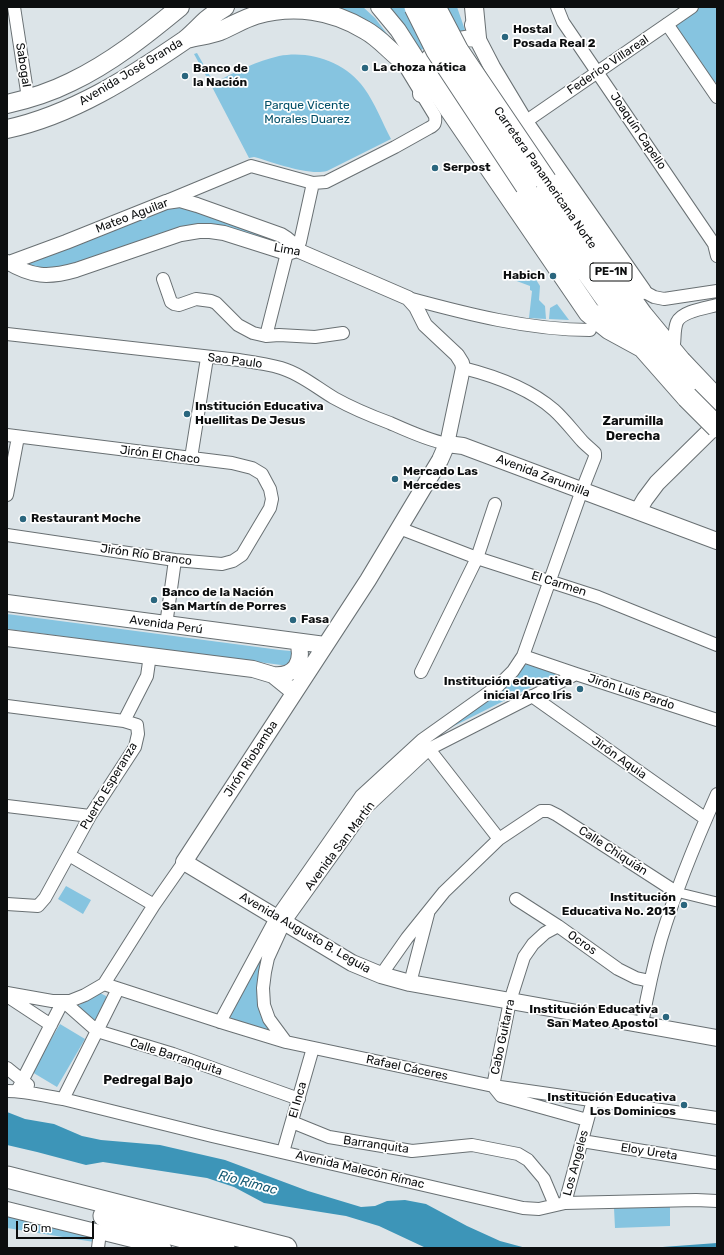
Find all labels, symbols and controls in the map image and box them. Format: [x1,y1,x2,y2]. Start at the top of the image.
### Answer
place label: Hostal Posada Real 2 [513,23,595,51]
marker: Hostal Posada Real 2 [500,32,510,42]
street label: Federico Villareal [564,32,652,98]
street label: Avenida José Granda [77,35,185,109]
street label: Sabogal [12,42,34,88]
place label: La choza nática [373,61,466,75]
place label: Banco de la Nación [193,62,248,90]
marker: La choza nática [360,63,370,73]
marker: Banco de la Nación [180,71,190,81]
street label: Joaquín Capello [607,90,669,172]
park label: Parque Vicente Morales Duarez [264,99,350,127]
street label: Carretera Panamericana Norte [490,104,600,252]
place label: Serpost [443,161,491,175]
marker: Serpost [430,163,440,173]
street label: Mateo Aguilar [94,196,170,236]
street label: Lima [272,241,302,259]
road number: PE-1N [590,263,632,281]
place label: Habich [503,269,545,283]
marker: Habich [548,271,558,281]
street label: Sao Paulo [207,350,263,372]
place label: Institución Educativa Huellitas De Jesus [195,400,324,428]
marker: Institución Educativa Huellitas De Jesus [182,409,192,419]
district label: Zarumilla Derecha [602,413,664,444]
street label: Jirón El Chaco [119,443,201,467]
street label: Avenida Zarumilla [494,451,592,501]
place label: Mercado Las Mercedes [403,465,478,493]
marker: Mercado Las Mercedes [390,474,400,484]
place label: Restaurant Moche [31,512,141,526]
marker: Restaurant Moche [18,514,28,524]
street label: Jirón Río Branco [99,541,193,569]
street label: El Carmen [530,568,588,600]
place label: Banco de la Nación San Martín de Porres [162,586,286,614]
marker: Banco de la Nación San Martín de Porres [149,595,159,605]
street label: Avenida Perú [128,613,204,637]
place label: Fasa [301,613,329,627]
marker: Fasa [288,615,298,625]
street label: Jirón Luis Pardo [586,671,676,713]
place label: Institución educativa inicial Arco Iris [444,675,572,703]
marker: Institución educativa inicial Arco Iris [575,684,585,694]
street label: Jirón Riobamba [221,718,281,800]
street label: Jirón Aquia [589,734,649,782]
street label: Puerto Esperanza [77,740,141,832]
street label: Avenida San Martín [302,799,378,893]
street label: Calle Chiquián [576,823,650,879]
street label: Avenida Augusto B. Leguia [237,890,373,976]
place label: Institución Educativa No. 2013 [562,891,676,919]
marker: Institución Educativa No. 2013 [679,900,689,910]
street label: Ocros [565,928,599,958]
street label: Cabo Guitarra [488,998,518,1076]
place label: Institución Educativa San Mateo Apostol [529,1003,658,1031]
marker: Institución Educativa San Mateo Apostol [661,1012,671,1022]
street label: Calle Barranquita [128,1035,224,1079]
street label: Rafael Cáceres [365,1052,449,1084]
district label: Pedregal Bajo [103,1072,193,1088]
street label: El Inca [286,1080,310,1120]
place label: Institución Educativa Los Dominicos [547,1091,676,1119]
marker: Institución Educativa Los Dominicos [679,1100,689,1110]
street label: Los Angeles [560,1129,592,1197]
street label: Barranquita [342,1133,410,1157]
street label: Eloy Ureta [620,1140,678,1164]
street label: Avenida Malecón Rímac [294,1148,426,1192]
water label: Río Rímac [217,1168,279,1198]
scale bar [18,1213,96,1239]
text: 50 m [23,1221,51,1235]

